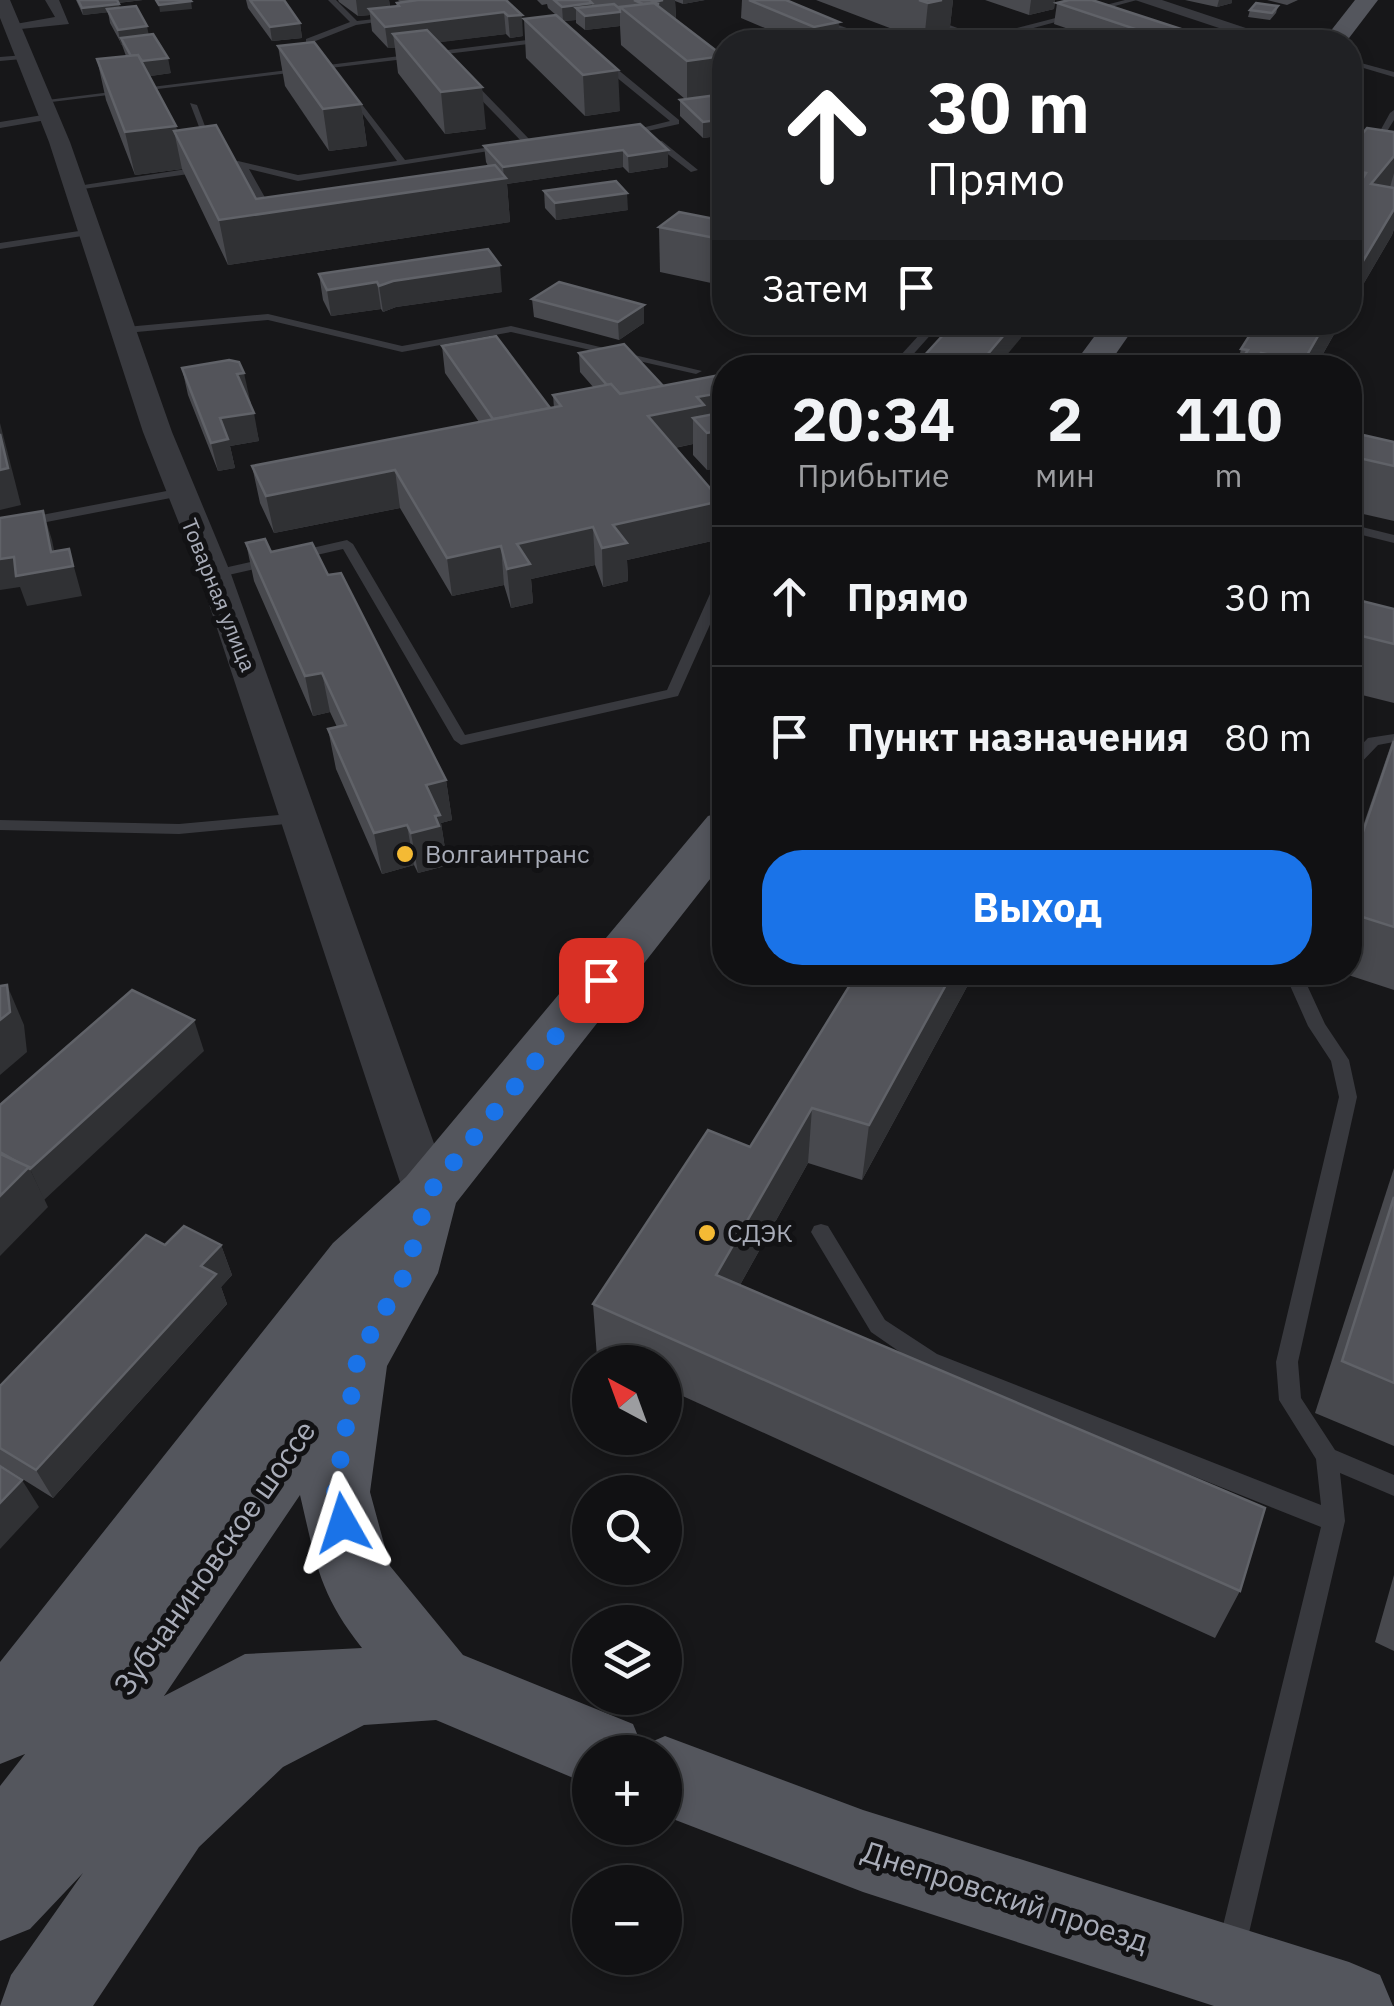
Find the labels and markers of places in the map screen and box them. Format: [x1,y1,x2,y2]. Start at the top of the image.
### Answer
place label: Волгаинтранс [425,837,590,870]
marker: Волгаинтранс [394,843,416,865]
pin [559,938,644,1023]
place label: СДЭК [727,1216,793,1249]
marker: СДЭК [696,1222,718,1244]

